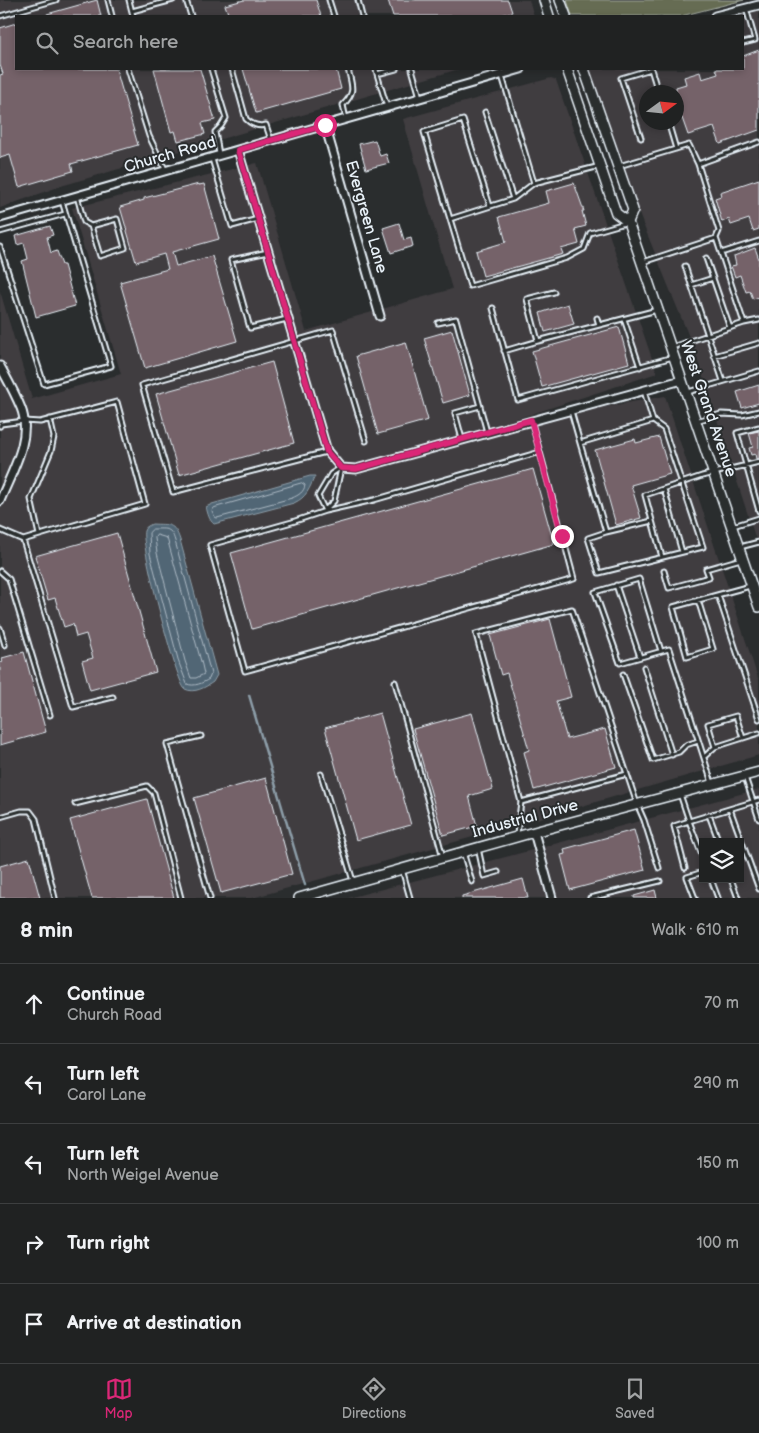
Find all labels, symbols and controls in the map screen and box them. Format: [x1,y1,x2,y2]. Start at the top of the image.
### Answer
search box [15,15,744,70]
icon: search [33,29,61,57]
text: Search here [73,31,178,54]
north arrow [639,85,684,130]
route start [314,114,337,137]
street label: Church Road [122,133,218,177]
street label: Evergreen Lane [341,158,391,276]
street label: West Grand Avenue [676,338,740,480]
route end [551,525,574,548]
street label: Industrial Drive [470,796,581,842]
map controls [699,838,744,883]
button: layers [699,838,744,883]
text: 8 min [20,918,73,943]
text: Walk · 610 m [651,921,739,940]
text: Continue [67,983,145,1006]
icon: ahead [20,990,48,1018]
text: 70 m [704,994,739,1013]
text: Church Road [67,1006,162,1025]
text: Turn left [67,1063,139,1086]
icon: left [20,1070,48,1098]
text: 290 m [693,1074,739,1093]
text: Carol Lane [67,1086,146,1105]
text: Turn left [67,1143,139,1166]
icon: left [20,1150,48,1178]
text: 150 m [697,1154,739,1173]
text: North Weigel Avenue [67,1166,219,1185]
icon: right [20,1230,48,1258]
text: Turn right [67,1232,150,1255]
text: 100 m [696,1234,739,1253]
icon: arrive [20,1310,48,1338]
text: Arrive at destination [67,1312,242,1335]
tab: Map [105,1375,133,1422]
tab: Directions [342,1375,406,1422]
tab: Saved [615,1375,654,1422]

